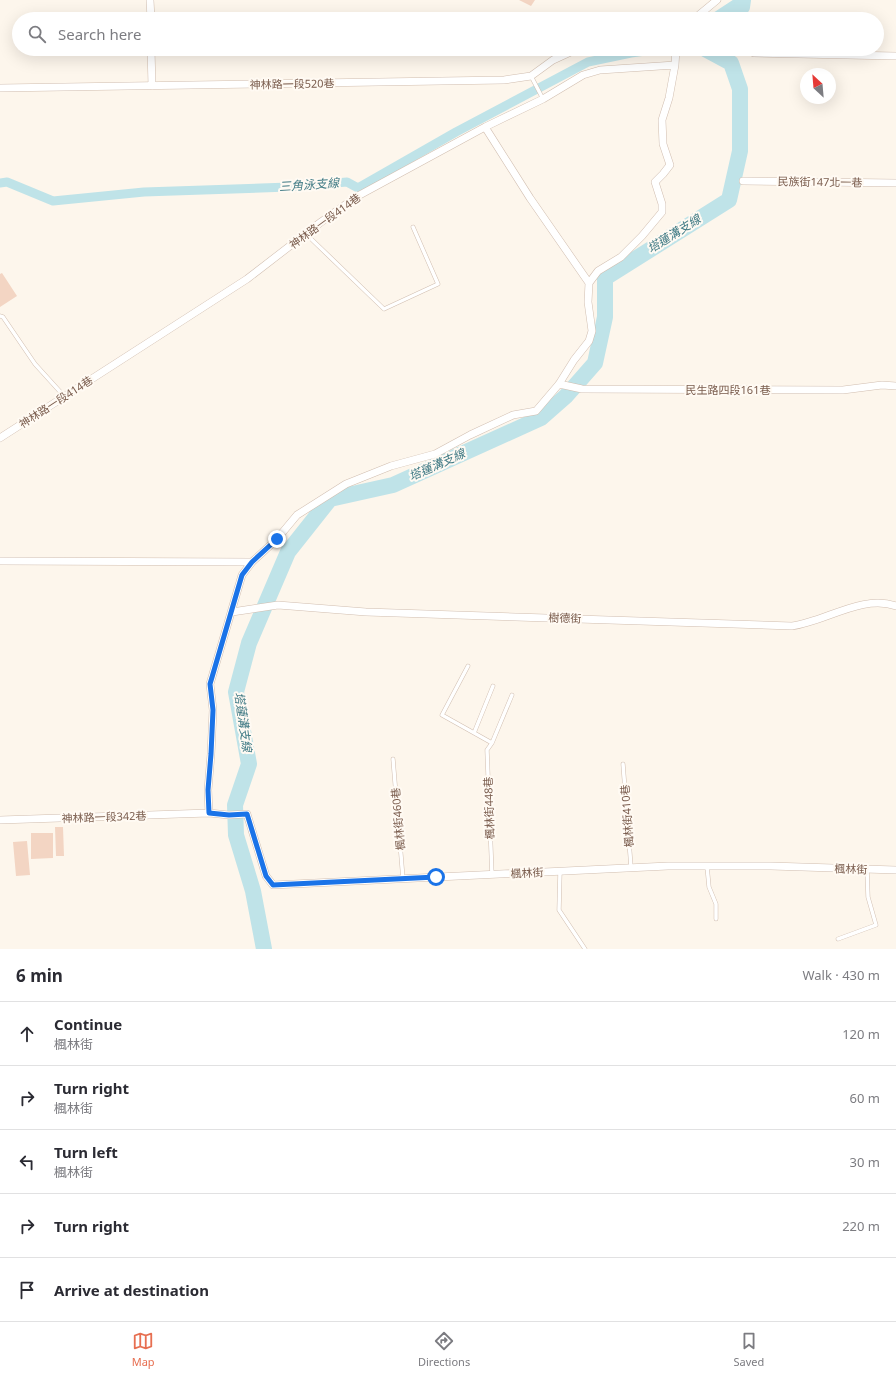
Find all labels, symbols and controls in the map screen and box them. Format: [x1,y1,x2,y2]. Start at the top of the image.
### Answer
search box [12,12,884,56]
icon: search [26,23,48,45]
text: Search here [58,24,141,44]
north arrow [800,68,836,104]
street label: 神林路一段520巷 [249,75,335,92]
street label: 民族街147北一巷 [777,173,863,190]
water label: 三角泳支線 [278,174,341,195]
street label: 神林路一段414巷 [286,190,363,252]
water label: 塔蓮溝支線 [644,209,705,257]
street label: 神林路一段414巷 [16,372,95,431]
street label: 民生路四段161巷 [686,382,770,397]
water label: 塔蓮溝支線 [406,444,469,485]
route end [268,530,286,548]
street label: 樹德街 [548,609,582,626]
water label: 塔蓮溝支線 [231,691,256,755]
street label: 楓林街448巷 [480,776,497,840]
street label: 楓林街410巷 [617,784,636,848]
street label: 楓林街460巷 [387,787,408,851]
street label: 神林路一段342巷 [61,808,147,825]
street label: 楓林街 [834,860,868,877]
street label: 楓林街 [510,864,544,881]
route start [427,868,445,886]
text: 6 min [16,964,63,987]
text: Walk · 430 m [802,966,880,984]
text: Continue [54,1014,122,1034]
icon: ahead [16,1023,38,1045]
text: 120 m [842,1025,880,1043]
text: 楓林街 [54,1035,93,1053]
text: Turn right [54,1078,129,1098]
icon: right [16,1087,38,1109]
text: 60 m [850,1089,880,1107]
text: 楓林街 [54,1099,93,1117]
text: Turn left [54,1142,118,1162]
icon: left [16,1151,38,1173]
text: 30 m [850,1153,880,1171]
text: 楓林街 [54,1163,93,1181]
icon: right [16,1215,38,1237]
text: Turn right [54,1216,129,1236]
text: 220 m [842,1217,880,1235]
icon: arrive [16,1279,38,1301]
text: Arrive at destination [54,1280,209,1300]
tab: Map [132,1330,155,1369]
tab: Directions [418,1330,470,1369]
tab: Saved [734,1330,764,1369]

